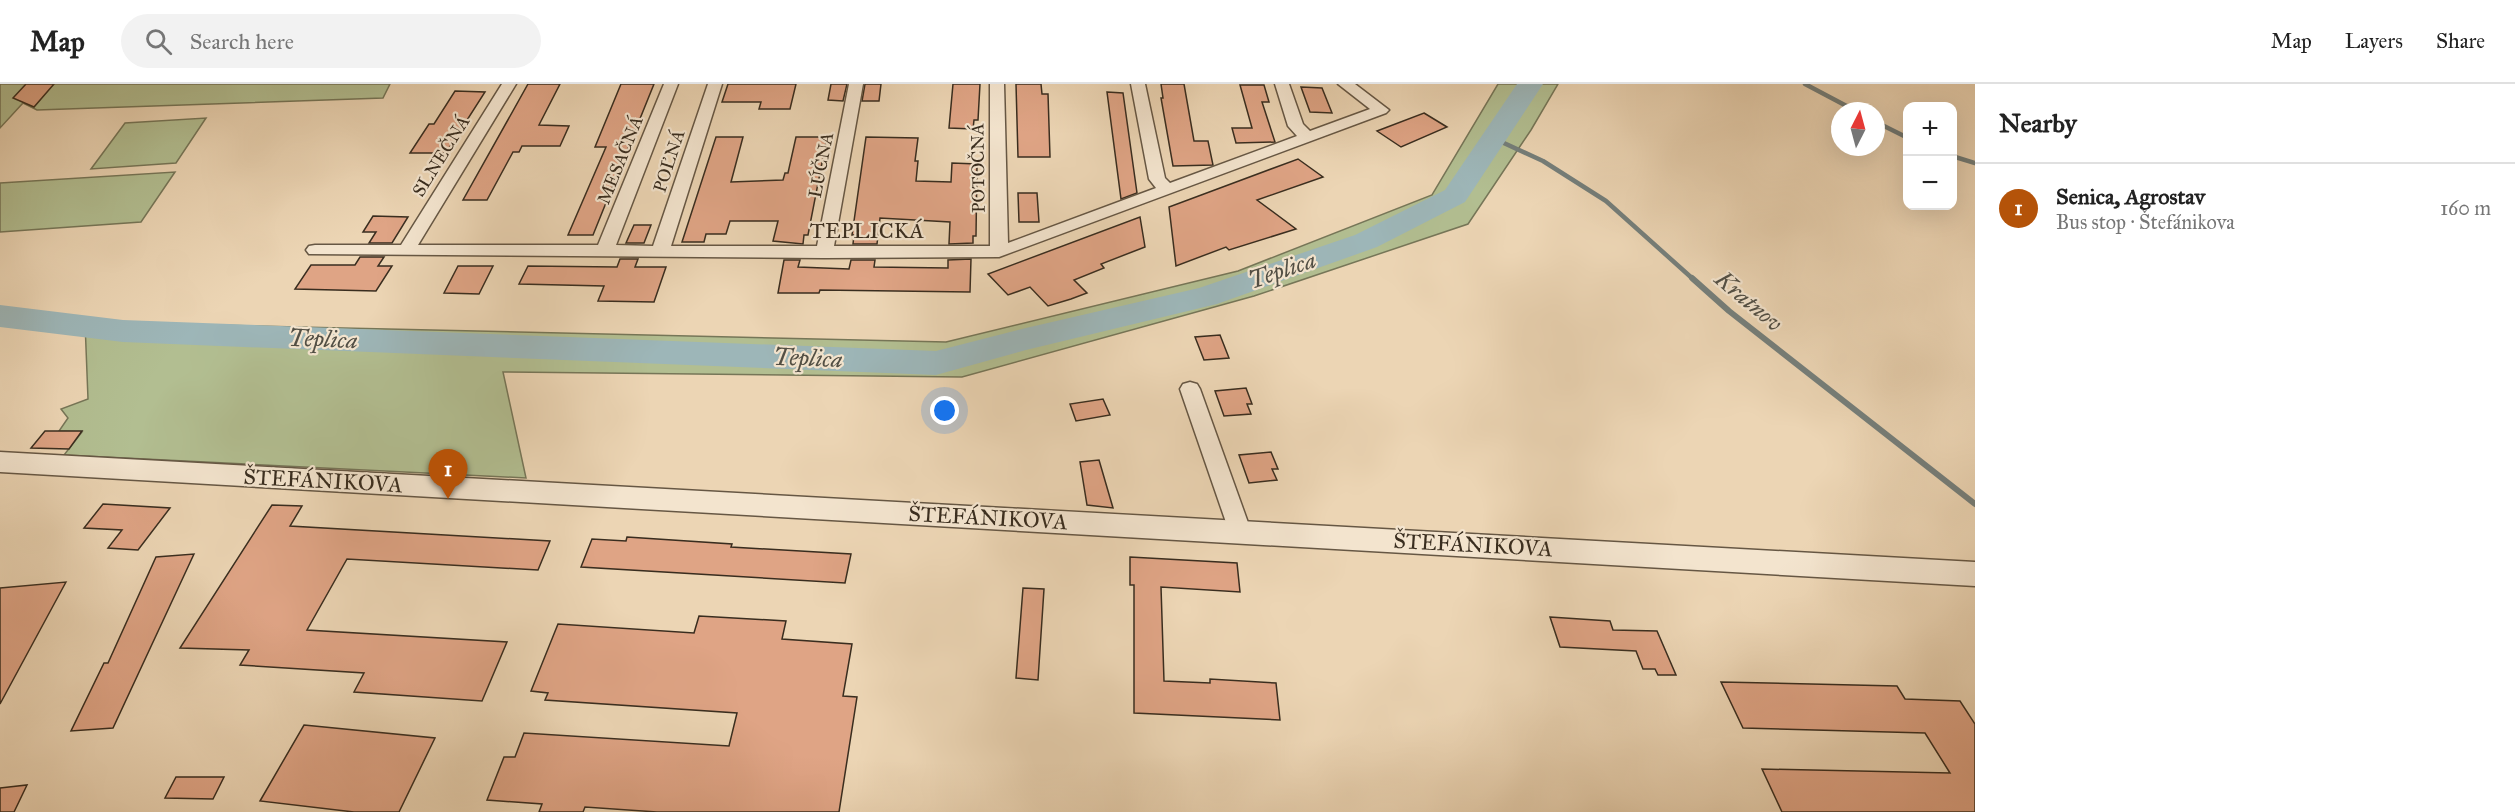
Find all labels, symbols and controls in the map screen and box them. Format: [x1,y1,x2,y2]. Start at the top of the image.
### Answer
search box [121,14,541,68]
text: Map [30,24,85,59]
icon: search [142,25,175,58]
text: Search here [190,28,294,55]
text: Map [2271,28,2312,54]
text: Layers [2345,28,2403,54]
text: Share [2436,28,2485,54]
north arrow [1831,102,1885,156]
map controls [1903,102,1957,210]
button: + [1903,102,1957,156]
text: Nearby [1999,107,2077,139]
street label: SLNEČNÁ [406,110,475,201]
street label: MESAČNÁ [591,112,648,207]
street label: POTOČNÁ [964,123,990,213]
street label: POĽNÁ [647,126,689,195]
street label: LÚČNA [802,130,838,200]
button: − [1903,156,1957,210]
text: Senica, Agrostav [2056,183,2205,210]
text: 1 [2015,196,2022,220]
text: 160 m [2440,196,2491,220]
text: Bus stop · Štefánikova [2056,210,2235,234]
street label: TEPLICKÁ [810,217,924,244]
water label: Teplica [1244,245,1320,295]
water label: Kratnov [1708,263,1789,338]
water label: Teplica [288,323,358,355]
water label: Teplica [773,342,843,374]
your location [930,396,959,425]
pin: 1 [428,450,468,499]
street label: ŠTEFÁNIKOVA [243,463,404,498]
street label: ŠTEFÁNIKOVA [908,500,1069,535]
street label: ŠTEFÁNIKOVA [1393,527,1554,562]

